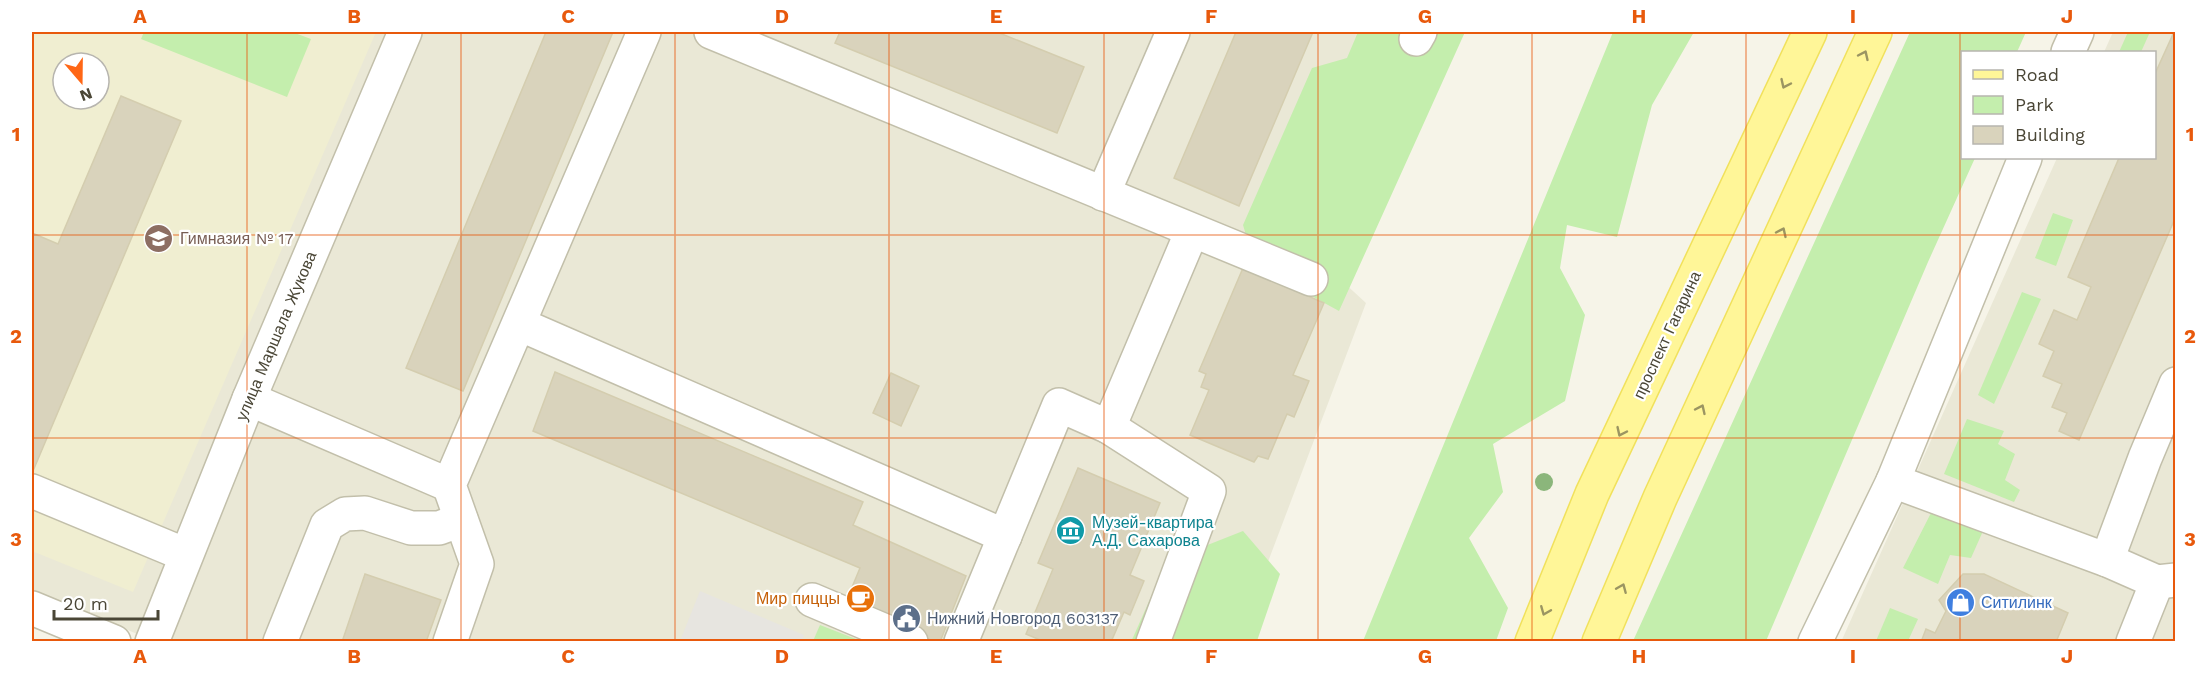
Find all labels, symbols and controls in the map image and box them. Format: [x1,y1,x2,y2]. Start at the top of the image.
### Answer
text: A [133,4,147,28]
text: B [347,4,361,28]
text: C [561,4,575,28]
text: D [775,4,789,28]
text: E [990,4,1002,28]
text: F [1205,4,1217,28]
text: G [1418,4,1432,28]
text: H [1632,4,1646,28]
text: I [1850,4,1856,28]
text: J [2061,4,2073,28]
one-way arrow [1856,50,1868,61]
north arrow [51,51,111,111]
legend [1961,51,2156,159]
text: Road [2015,64,2059,85]
one-way arrow [1780,78,1792,89]
text: N [77,84,95,106]
text: Park [2015,94,2054,115]
text: 1 [12,122,20,146]
text: 1 [2186,122,2194,146]
text: Building [2015,124,2085,145]
school or university icon: Гимназия № 17 [143,222,175,254]
one-way arrow [1775,228,1787,239]
place label: Гимназия № 17 [180,229,294,248]
street label: улица Маршала Жукова [232,248,320,424]
street label: проспект Гагарина [1629,268,1705,402]
text: 2 [10,324,22,348]
text: 2 [2184,324,2196,348]
one-way arrow [1694,405,1706,416]
one-way arrow [1617,425,1629,436]
place label: Музей-квартира А.Д. Сахарова [1092,513,1214,550]
museum icon: Музей-квартира А.Д. Сахарова [1055,515,1087,547]
text: 3 [10,527,22,551]
text: 3 [2184,527,2196,551]
cafe icon: Мир пиццы [845,582,877,614]
scale bar [54,583,158,621]
one-way arrow [1615,583,1627,594]
shop icon: Ситилинк [1944,586,1976,618]
place label: Мир пиццы [756,589,840,608]
text: 20 m [63,593,108,614]
place label: Ситилинк [1981,593,2053,612]
public building icon: Нижний Новгород 603137 [890,602,922,634]
one-way arrow [1540,605,1552,616]
place label: Нижний Новгород 603137 [927,609,1119,628]
text: A [133,644,147,668]
text: B [347,644,361,668]
text: C [561,644,575,668]
text: D [775,644,789,668]
text: E [990,644,1002,668]
text: F [1205,644,1217,668]
text: G [1418,644,1432,668]
text: H [1632,644,1646,668]
text: I [1850,644,1856,668]
text: J [2061,644,2073,668]

